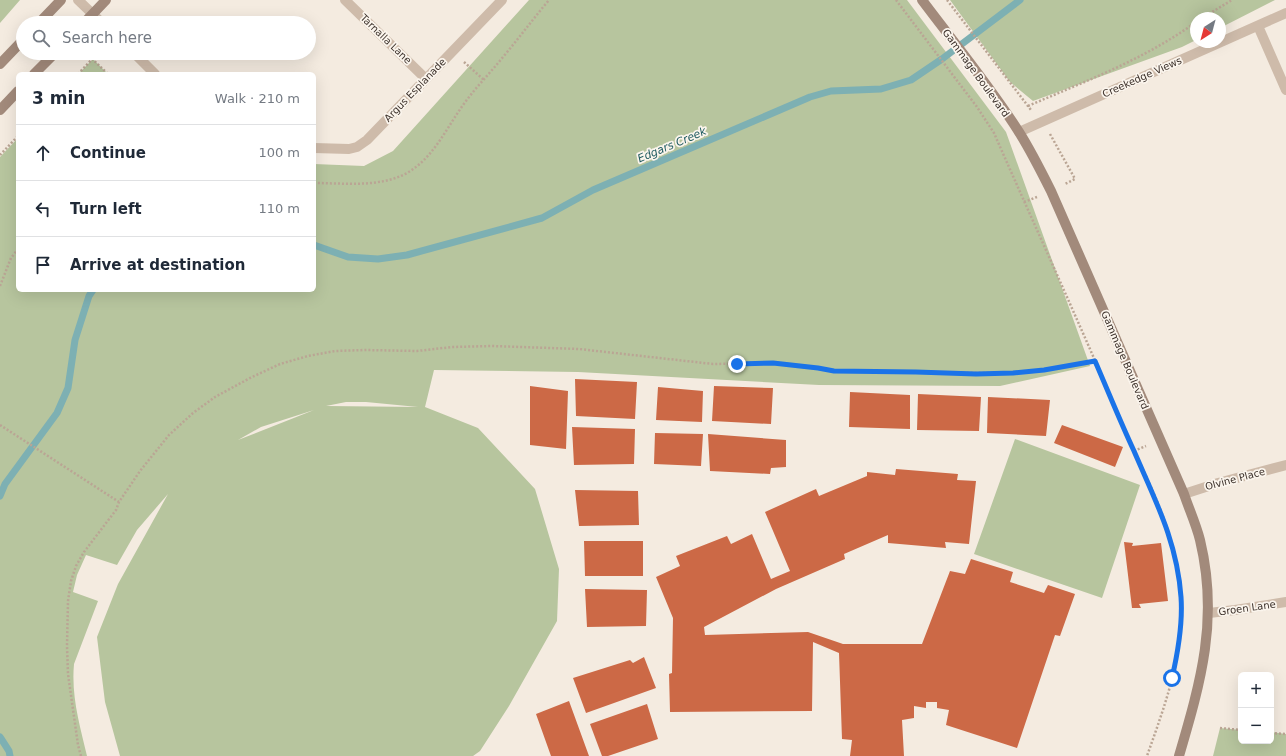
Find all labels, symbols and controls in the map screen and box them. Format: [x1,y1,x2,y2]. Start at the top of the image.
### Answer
street label: Tarnalla Lane [358,11,414,66]
north arrow [1190,12,1226,48]
search box [16,16,316,60]
icon: search [30,27,52,49]
street label: Gammage Boulevard [940,27,1012,119]
text: Search here [62,29,152,47]
street label: Creekedge Views [1101,55,1183,99]
street label: Argus Esplanade [382,56,448,124]
text: 3 min [32,88,85,108]
text: Walk · 210 m [215,91,300,106]
water label: Edgars Creek [636,124,709,165]
icon: ahead [32,142,54,164]
text: Continue [70,144,146,162]
text: 100 m [258,145,300,160]
icon: left [32,198,54,220]
text: Turn left [70,200,142,218]
text: 110 m [258,201,300,216]
icon: arrive [32,254,54,276]
text: Arrive at destination [70,256,245,274]
street label: Gammage Boulevard [1099,309,1151,411]
route end [728,355,746,373]
street label: Olvine Place [1204,466,1266,492]
street label: Groen Lane [1218,599,1276,617]
route start [1163,669,1181,687]
map controls [1238,672,1274,744]
button: + [1238,672,1274,708]
button: − [1238,708,1274,744]

